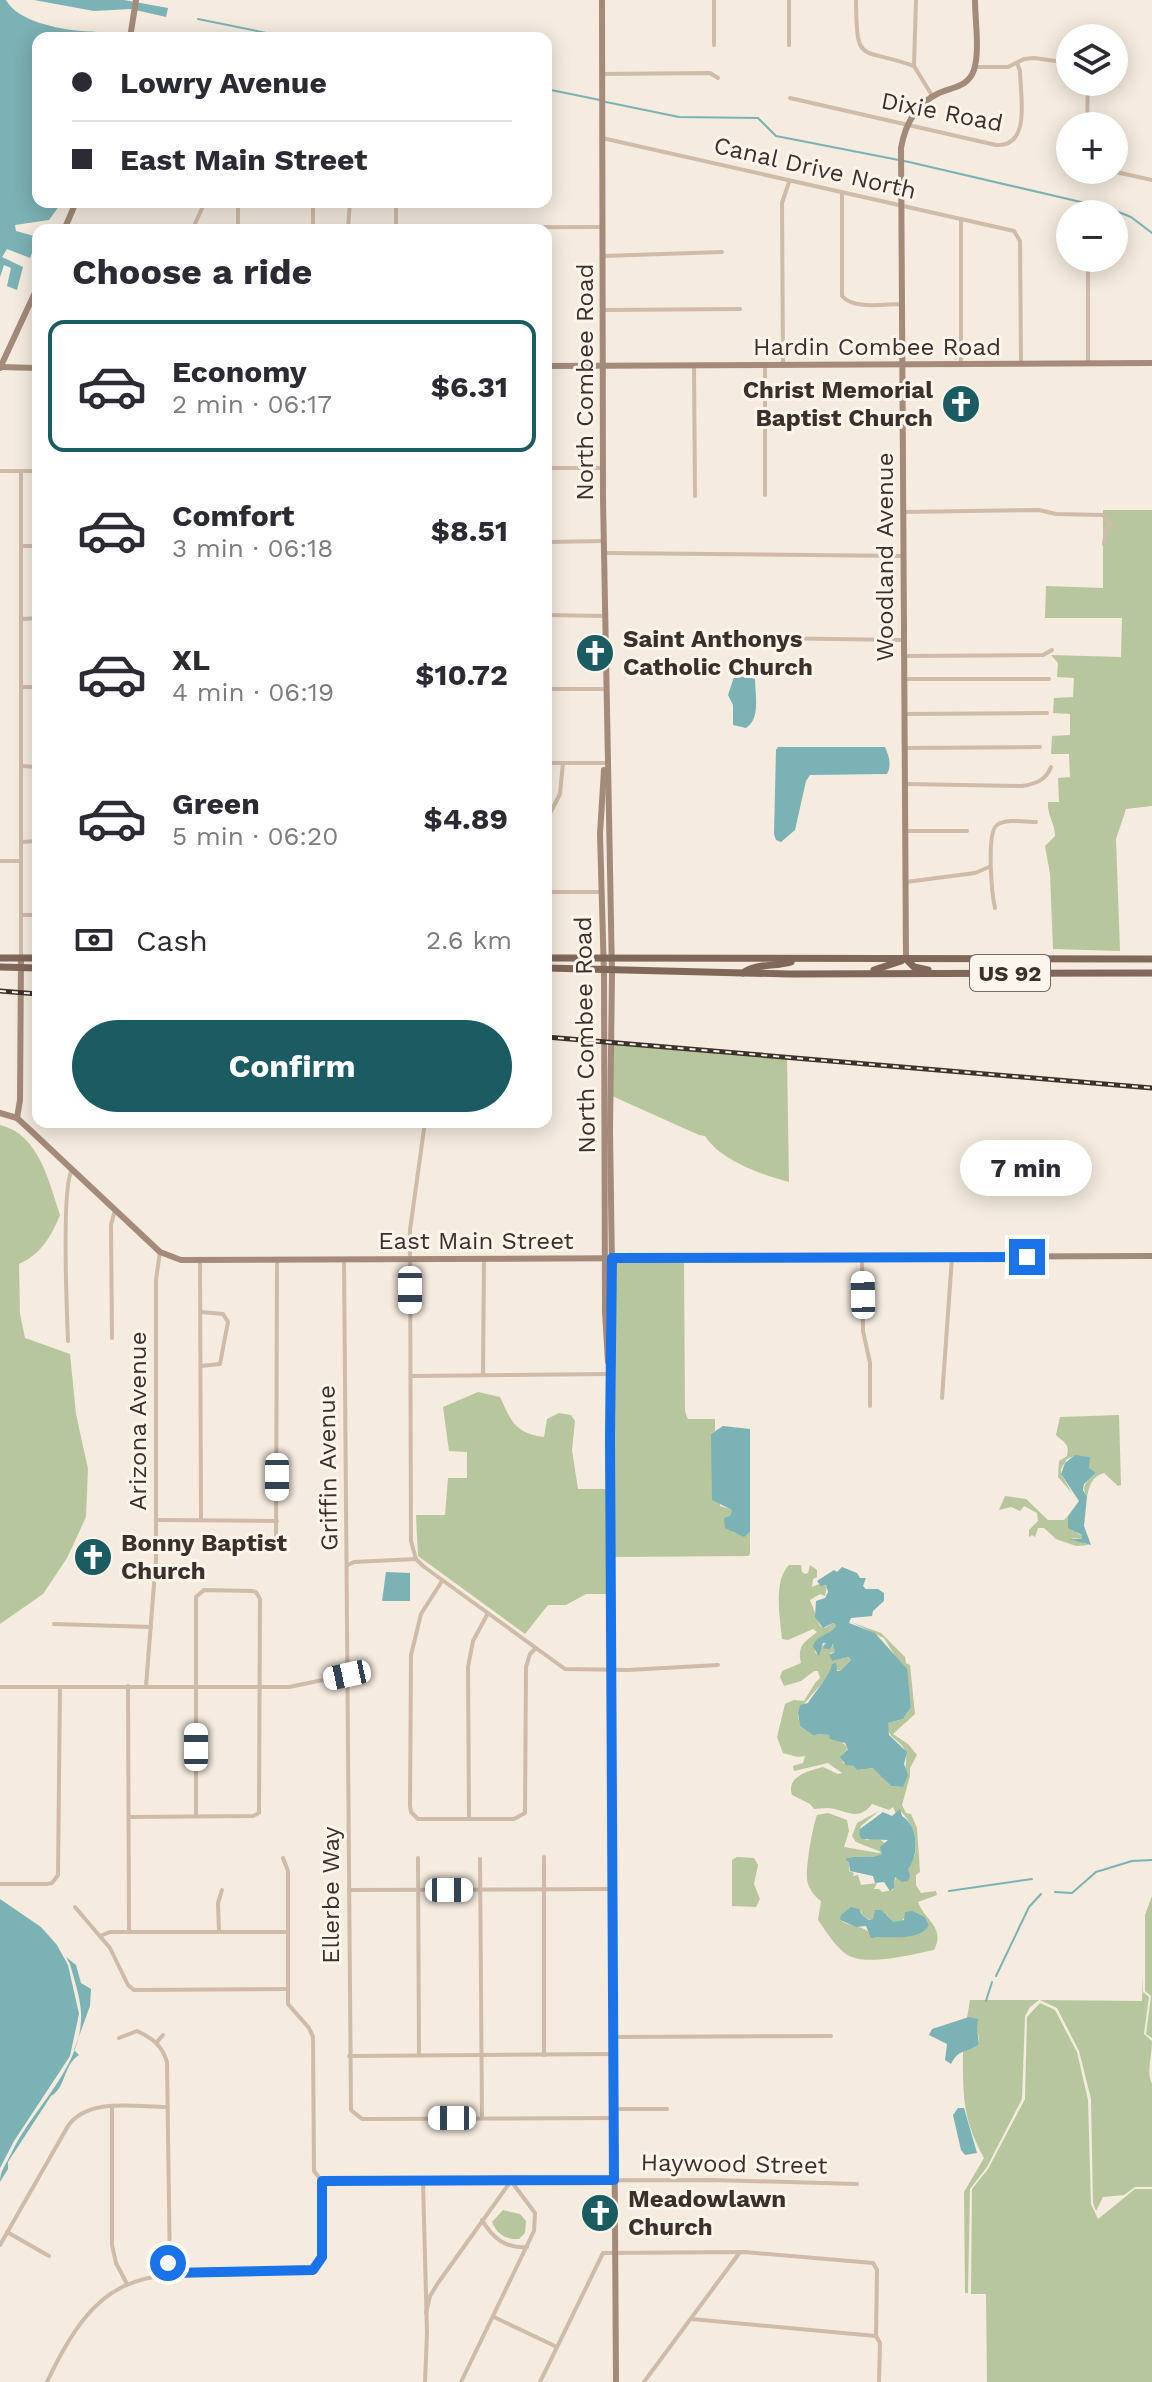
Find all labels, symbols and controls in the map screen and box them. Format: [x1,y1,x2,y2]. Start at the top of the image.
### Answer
map controls [1056,24,1128,272]
button: layers [1056,24,1128,96]
text: Lowry Avenue [120,65,327,100]
street label: Dixie Road [879,86,1005,138]
button: + [1056,112,1128,184]
street label: Canal Drive North [711,131,919,205]
text: East Main Street [120,142,367,177]
button: − [1056,200,1128,272]
text: Choose a ride [72,251,312,293]
street label: North Combee Road [571,263,599,501]
street label: Hardin Combee Road [753,333,1001,361]
icon: car [76,350,148,422]
text: Economy [172,354,307,389]
text: $6.31 [431,369,508,404]
place label: Christ Memorial Baptist Church [743,376,933,432]
church icon: Christ Memorial Baptist Church [940,383,982,425]
text: 2 min · 06:17 [172,389,332,419]
street label: Woodland Avenue [871,452,899,662]
icon: car [76,494,148,566]
text: Comfort [172,498,294,533]
text: $8.51 [431,513,508,548]
text: 3 min · 06:18 [172,533,333,563]
place label: Saint Anthonys Catholic Church [623,625,813,681]
church icon: Saint Anthonys Catholic Church [574,632,616,674]
icon: car [76,638,148,710]
text: XL [172,642,210,677]
text: $10.72 [415,657,508,692]
text: 4 min · 06:19 [172,677,334,707]
icon: car [76,782,148,854]
text: Green [172,786,260,821]
text: $4.89 [424,801,508,836]
text: 5 min · 06:20 [172,821,338,851]
street label: North Combee Road [569,916,601,1154]
icon: cash [72,918,116,962]
text: Cash [136,923,208,958]
text: 2.6 km [426,925,512,955]
road number: US 92 [970,955,1050,991]
button: Confirm [72,1020,512,1112]
callout: 7 min [961,1141,1093,1197]
text: 7 min [991,1153,1061,1183]
street label: East Main Street [378,1227,574,1255]
route end [1009,1239,1045,1275]
car [398,1266,422,1314]
car [851,1271,875,1319]
street label: Arizona Avenue [124,1331,152,1511]
street label: Griffin Avenue [313,1385,343,1551]
car [265,1453,289,1501]
place label: Bonny Baptist Church [121,1529,287,1585]
church icon: Bonny Baptist Church [72,1536,114,1578]
car [321,1658,373,1692]
car [184,1723,208,1771]
street label: Ellerbe Way [317,1826,345,1964]
car [425,1878,473,1902]
car [428,2106,476,2130]
street label: Haywood Street [640,2148,828,2180]
place label: Meadowlawn Church [628,2185,786,2241]
church icon: Meadowlawn Church [579,2192,621,2234]
route start [150,2245,186,2281]

